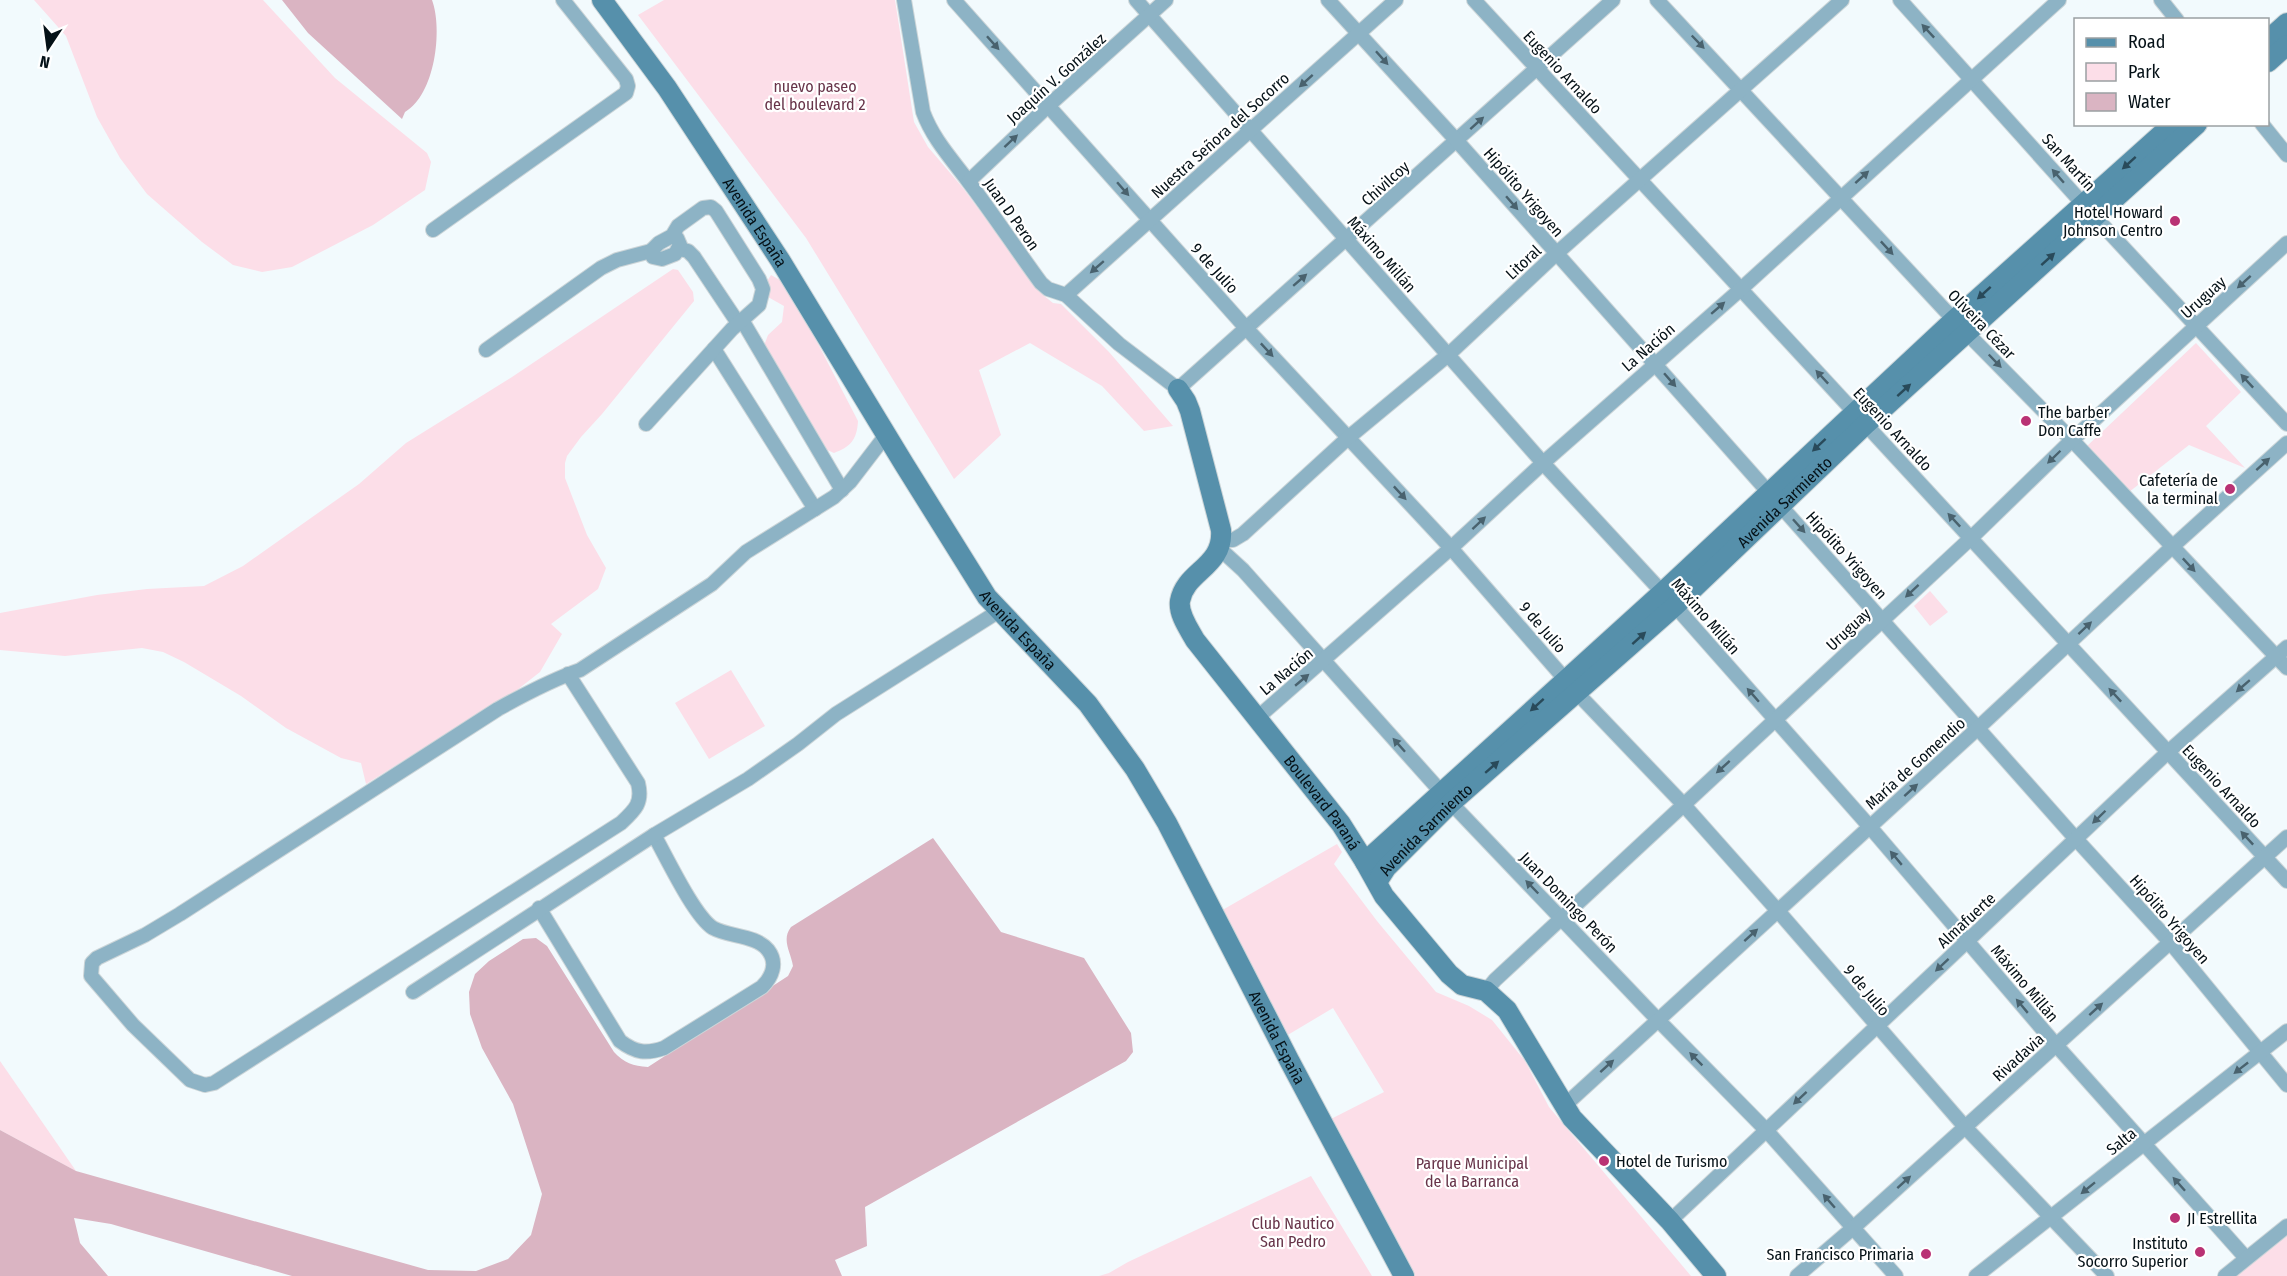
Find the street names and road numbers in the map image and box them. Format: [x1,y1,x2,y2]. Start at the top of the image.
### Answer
street label: Eugenio Arnaldo [1519,27,1606,118]
street label: Joaquín V. González [1003,29,1110,128]
street label: Nuestra Señora del Socorro [1147,68,1293,202]
street label: San Martín [2038,130,2099,195]
street label: Hipólito Yrigoyen [1480,144,1568,241]
street label: Chivilcoy [1358,156,1414,210]
street label: Avenida España [719,174,791,271]
street label: Juan D Peron [980,175,1043,254]
street label: Máximo Millán [1343,212,1420,296]
street label: 9 de Julio [1187,239,1242,297]
street label: Litoral [1502,241,1545,283]
street label: Uruguay [2177,272,2230,322]
street label: Oliveira Cézar [1944,286,2020,363]
street label: La Nación [1618,319,1679,375]
street label: Eugenio Arnaldo [1849,384,1936,475]
street label: Avenida Sarmiento [1733,453,1836,552]
street label: Hipólito Yrigoyen [1802,507,1891,603]
street label: Máximo Millán [1667,574,1744,658]
street label: Avenida España [975,587,1060,674]
street label: 9 de Julio [1515,598,1570,657]
street label: Uruguay [1822,603,1875,655]
street label: La Nación [1256,644,1317,699]
street label: María de Gomendio [1861,714,1969,813]
street label: Eugenio Arnaldo [2178,741,2265,832]
street label: Boulevard Paraná [1280,751,1364,854]
street label: Avenida Sarmiento [1375,780,1477,879]
street label: Juan Domingo Perón [1516,848,1621,957]
street label: Hipólito Yrigoyen [2126,871,2214,968]
street label: Almafuerte [1933,889,1999,952]
street label: Máximo Millán [1987,941,2062,1026]
street label: 9 de Julio [1840,961,1894,1020]
street label: Avenida España [1245,988,1309,1088]
street label: Rivadavia [1989,1029,2048,1085]
street label: Salta [2103,1124,2140,1159]

